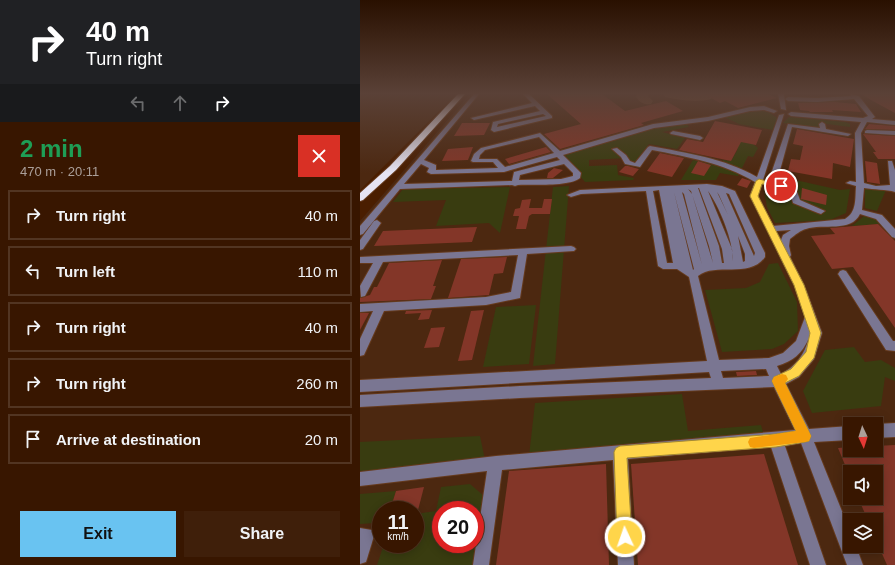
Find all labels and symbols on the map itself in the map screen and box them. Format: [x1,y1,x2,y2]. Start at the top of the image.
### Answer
pin [764,169,798,203]
north arrow [843,417,883,457]
speed limit sign: 20 [432,501,484,553]
position arrow [604,516,646,558]

